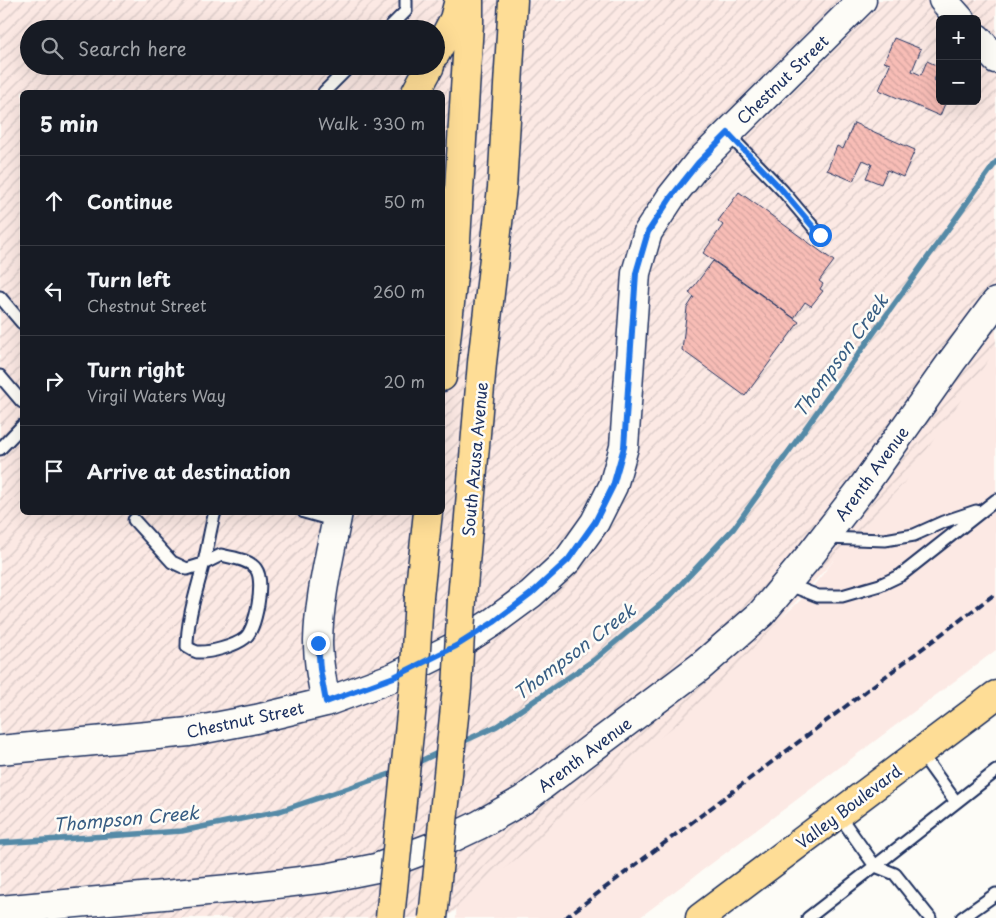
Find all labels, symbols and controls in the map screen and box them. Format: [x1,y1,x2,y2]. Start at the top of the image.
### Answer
map controls [936,15,981,105]
button: + [936,15,981,60]
search box [20,20,445,75]
street label: Chestnut Street [731,29,834,129]
icon: search [38,34,66,62]
text: Search here [78,34,187,62]
button: − [936,60,981,105]
text: 5 min [40,107,98,139]
text: Walk · 330 m [318,111,425,135]
icon: ahead [40,187,68,215]
text: Continue [87,187,173,215]
text: 50 m [384,189,425,213]
route start [809,224,832,247]
text: Turn left [87,265,171,293]
icon: left [40,277,68,305]
text: 260 m [373,279,425,303]
water label: Thompson Creek [786,287,895,422]
text: Chestnut Street [87,293,207,317]
text: Turn right [87,355,185,383]
icon: right [40,367,68,395]
text: 20 m [384,369,425,393]
street label: South Azusa Avenue [455,381,493,537]
text: Virgil Waters Way [87,383,226,407]
street label: Arenth Avenue [828,421,914,525]
icon: arrive [40,457,68,485]
text: Arrive at destination [87,457,291,485]
water label: Thompson Creek [507,596,641,706]
route end [307,632,330,655]
street label: Chestnut Street [184,695,306,743]
street label: Arenth Avenue [532,711,636,797]
street label: Valley Boulevard [790,758,906,854]
water label: Thompson Creek [52,798,201,838]

